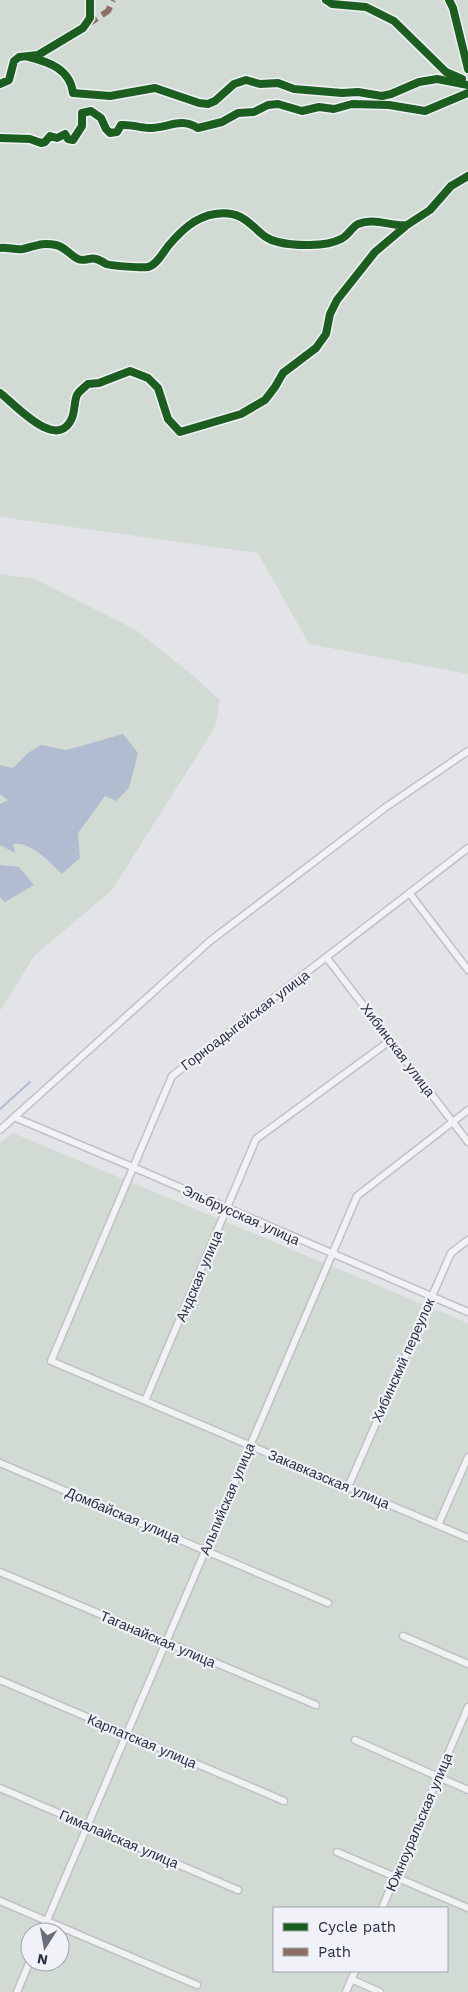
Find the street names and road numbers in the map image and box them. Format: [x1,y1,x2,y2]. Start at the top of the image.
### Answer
street label: Горноадыгейская улица [178,966,312,1073]
street label: Хибинская улица [358,1000,438,1100]
street label: Эльбрусская улица [180,1182,302,1248]
street label: Андская улица [173,1228,225,1324]
street label: Хибинский переулок [368,1295,438,1424]
street label: Альпийская улица [196,1440,258,1557]
street label: Закавказская улица [266,1446,392,1512]
street label: Домбайская улица [64,1484,183,1546]
street label: Таганайская улица [98,1607,218,1671]
street label: Карпатская улица [85,1711,199,1771]
street label: Южноуральская улица [383,1750,456,1894]
street label: Гималайская улица [57,1807,181,1871]

